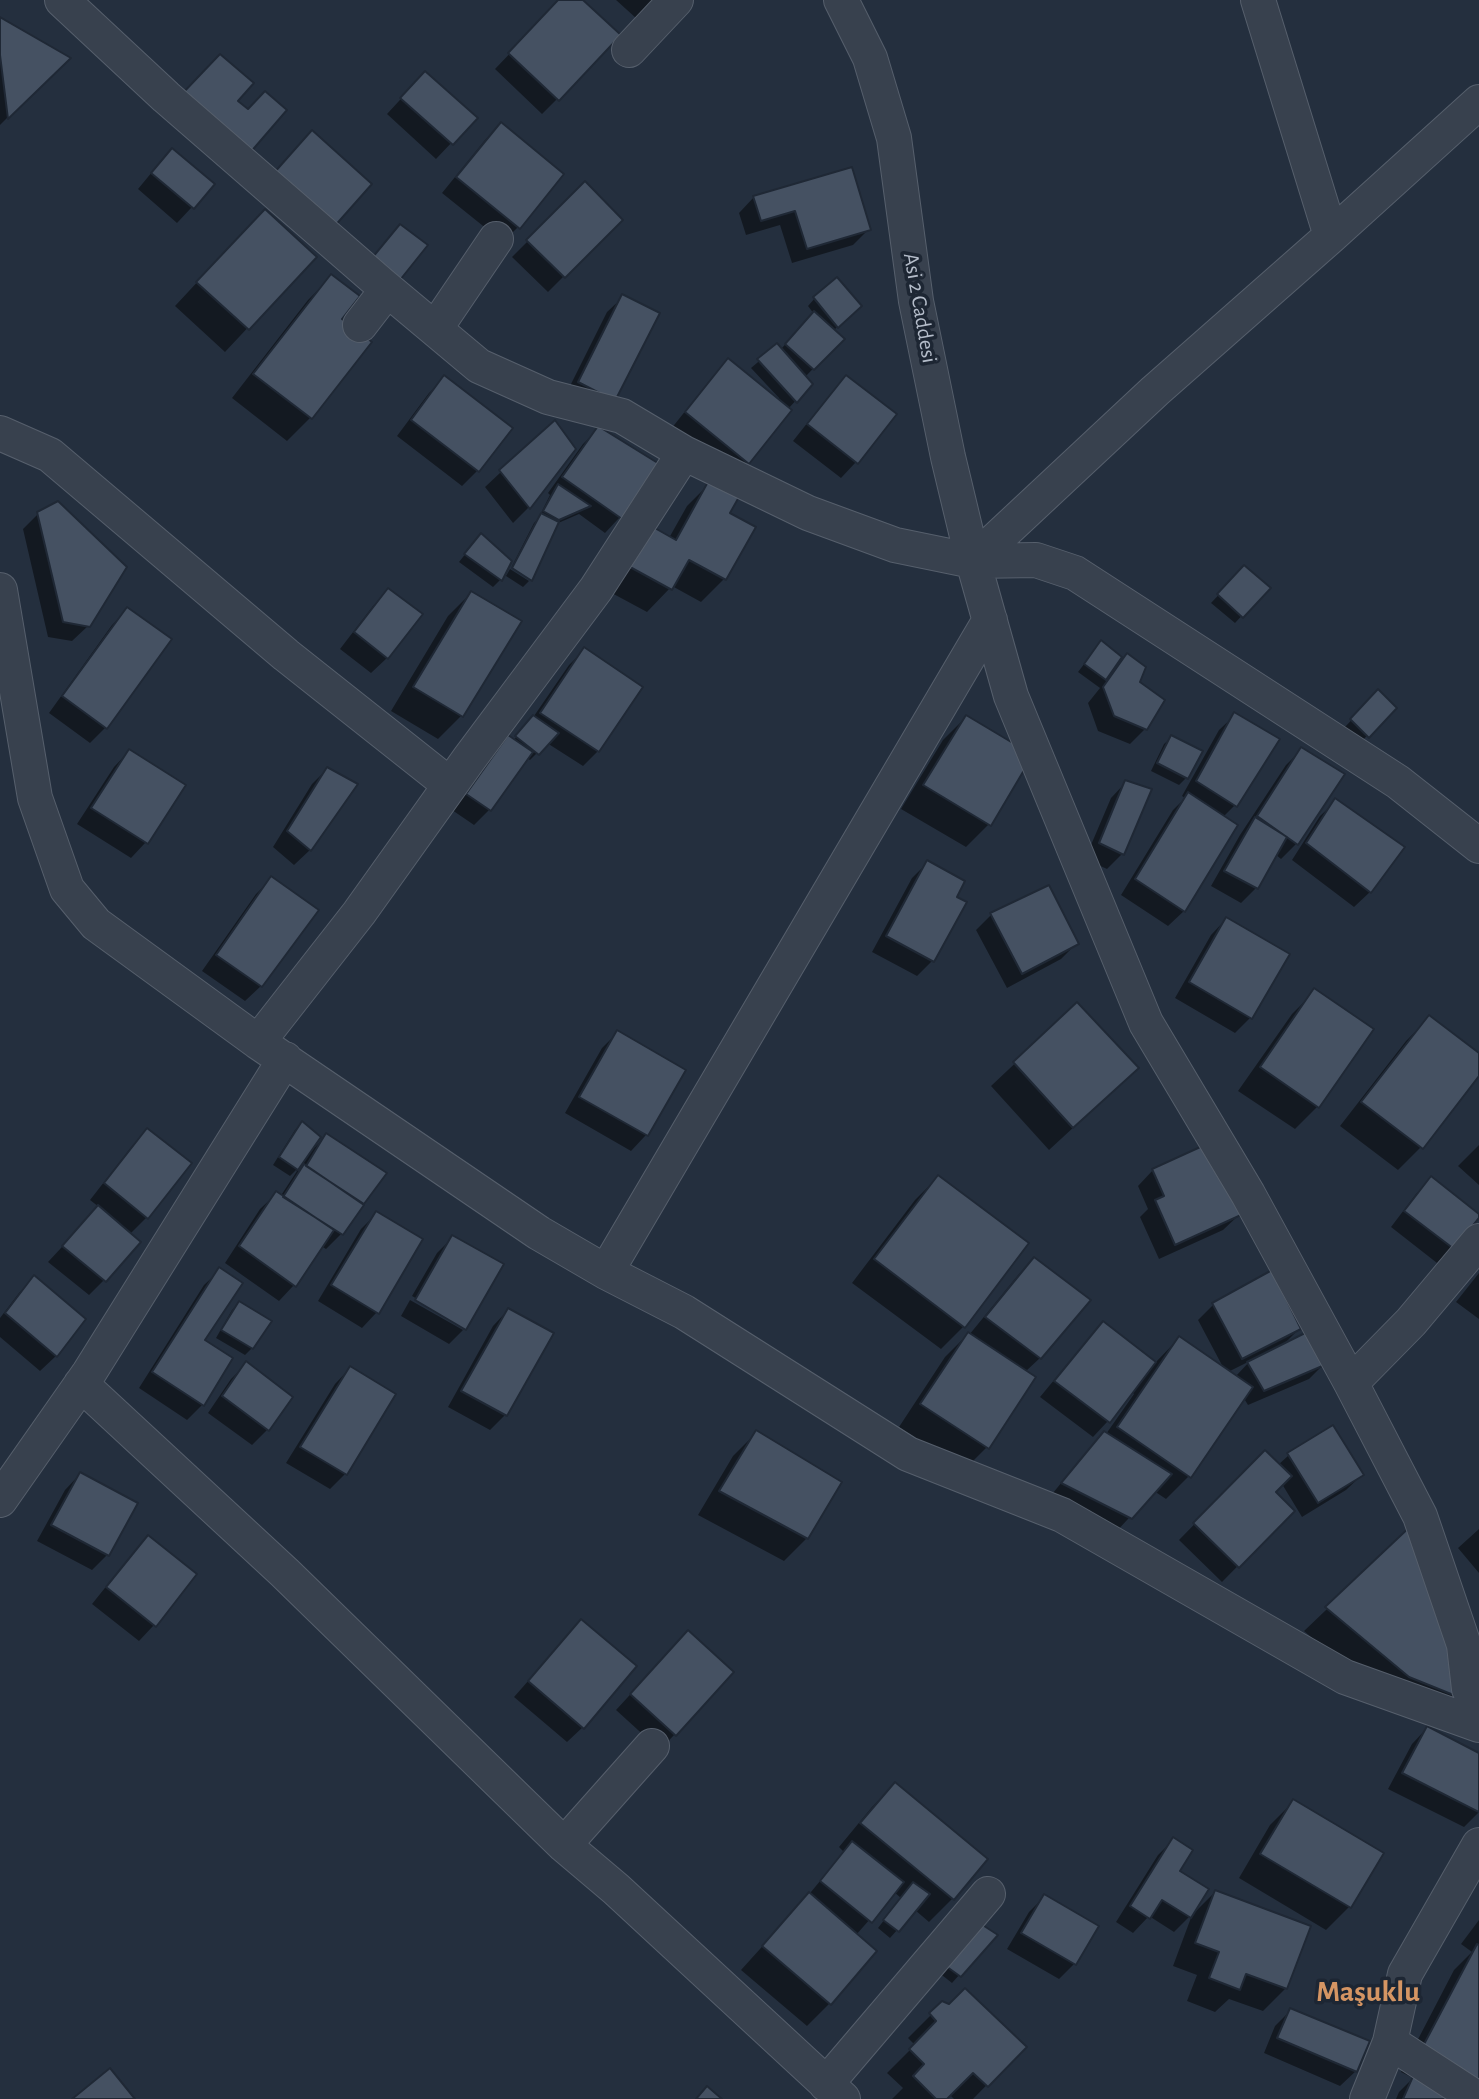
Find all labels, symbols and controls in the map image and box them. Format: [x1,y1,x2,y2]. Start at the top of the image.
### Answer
street label: Asi 2 Caddesi [897,251,943,365]
district label: Maşuklu [1316,1974,1420,2010]

